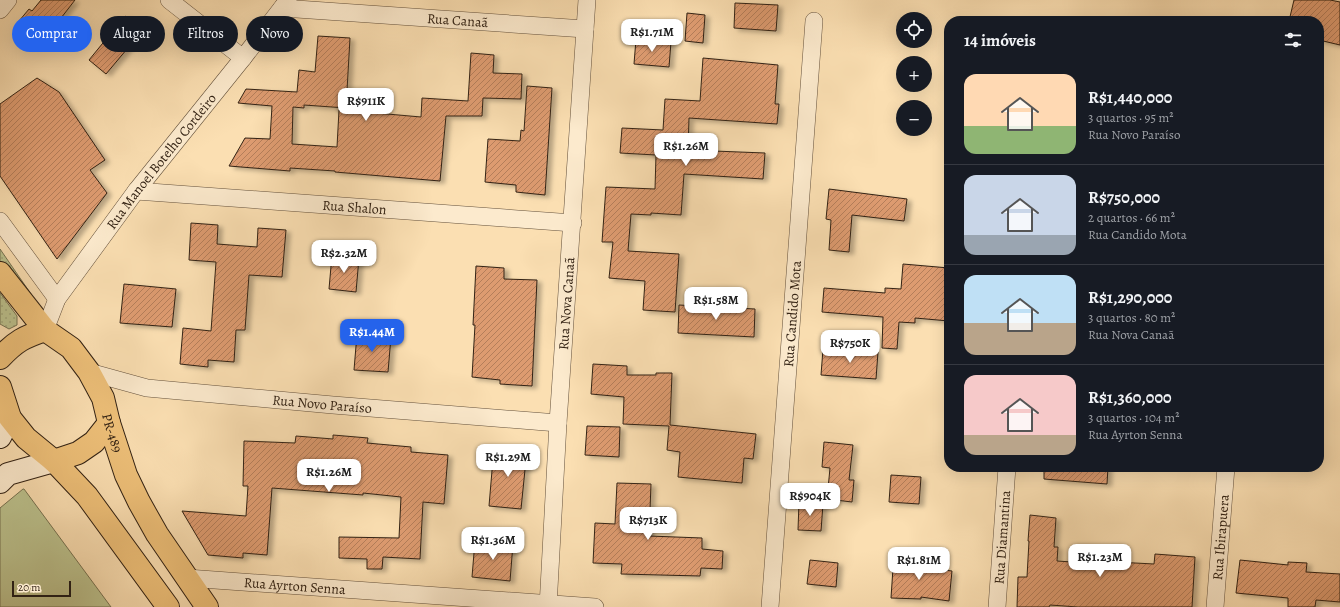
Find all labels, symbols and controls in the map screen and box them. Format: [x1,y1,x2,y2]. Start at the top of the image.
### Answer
street label: Rua Canaã [426,9,489,32]
map controls [896,12,932,136]
button: locate [896,12,932,48]
chip: Comprar [12,16,92,52]
chip: Alugar [100,16,165,52]
chip: Filtros [173,16,238,52]
chip: Novo [246,16,303,52]
pin: R$1.71M [615,19,689,53]
text: R$1.71M [630,23,674,40]
text: 14 imóveis [964,29,1036,52]
icon: filters [1282,29,1304,51]
button: + [896,56,932,92]
text: R$1,440,000 [1088,86,1172,109]
pin: R$911K [333,88,399,122]
street label: Rua Manoel Botelho Cordeiro [102,90,221,233]
icon: home [996,90,1044,138]
text: R$911K [347,92,385,109]
button: − [896,100,932,136]
text: 3 quartos · 95 m² [1088,109,1174,126]
text: Rua Novo Paraíso [1088,126,1180,143]
pin: R$1.26M [649,133,723,167]
text: R$1.26M [663,137,709,154]
text: R$750,000 [1088,186,1160,209]
icon: home [996,191,1044,239]
street label: Rua Shalon [322,196,388,219]
text: 2 quartos · 66 m² [1088,209,1175,226]
text: Rua Candido Mota [1088,226,1187,243]
pin: R$2.32M [307,240,381,274]
text: R$2.32M [320,244,368,261]
street label: Rua Nova Canaã [554,256,579,351]
street label: Rua Candido Mota [779,260,806,368]
text: R$1,290,000 [1088,286,1172,309]
pin: R$1.58M [679,287,753,321]
text: R$1.58M [693,291,739,308]
icon: home [996,291,1044,339]
text: 3 quartos · 80 m² [1088,309,1175,326]
pin: R$1.44M [335,319,409,353]
text: R$1.44M [349,323,395,340]
text: Rua Nova Canaã [1088,326,1174,343]
pin: R$750K [817,330,883,364]
text: R$750K [830,334,870,351]
text: R$1,360,000 [1088,386,1172,409]
street label: Rua Novo Paraíso [272,391,373,418]
icon: home [996,391,1044,439]
text: 3 quartos · 104 m² [1088,409,1179,426]
street label: PR-489 [97,412,127,455]
text: Rua Ayrton Senna [1088,426,1183,443]
pin: R$1.29M [471,444,545,478]
text: R$1.29M [485,448,531,465]
pin: R$1.26M [292,459,366,493]
text: R$1.26M [306,463,352,480]
pin: R$904K [777,483,843,517]
text: R$904K [789,487,831,504]
street label: Rua Diamantina [990,489,1015,585]
street label: Rua Ibirapuera [1208,493,1234,581]
pin: R$713K [615,507,681,541]
text: R$713K [629,511,667,528]
pin: R$1.36M [456,527,530,561]
text: R$1.36M [470,531,516,548]
pin: R$1.23M [1063,544,1137,578]
pin: R$1.81M [882,547,956,581]
text: R$1.23M [1077,548,1123,565]
text: R$1.81M [897,551,941,568]
street label: Rua Ayrton Senna [243,573,347,599]
scale bar [12,579,71,598]
text: 20 m [18,580,40,595]

